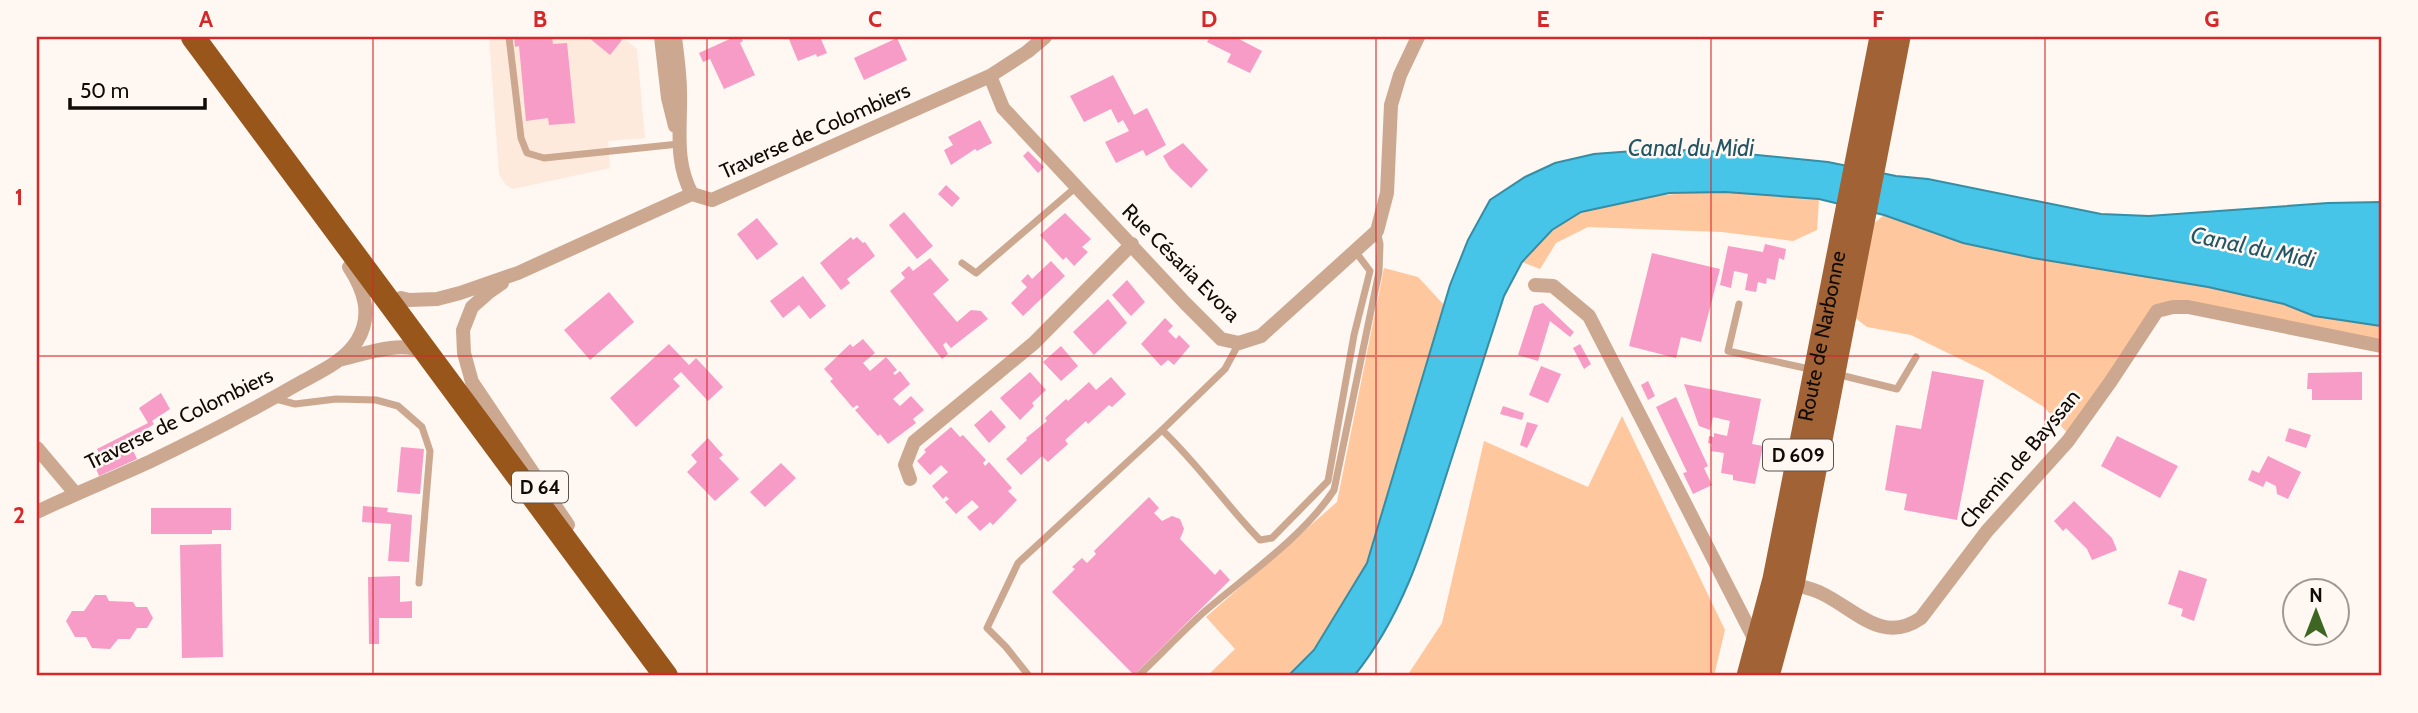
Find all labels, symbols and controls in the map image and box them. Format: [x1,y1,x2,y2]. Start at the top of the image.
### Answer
text: A [199,5,214,33]
text: B [533,5,547,33]
text: C [868,5,882,33]
text: D [1201,5,1217,33]
text: E [1536,5,1550,33]
text: F [1872,5,1884,33]
text: G [2204,5,2220,33]
scale bar [70,66,205,110]
street label: Traverse de Colombiers [716,77,914,184]
text: 50 m [80,78,129,103]
water label: Canal du Midi [1628,134,1755,162]
text: 1 [15,183,23,211]
street label: Rue Césaria Evora [1117,198,1246,327]
water label: Canal du Midi [2188,220,2319,274]
street label: Route de Narbonne [1792,248,1851,423]
street label: Traverse de Colombiers [81,362,277,475]
street label: Chemin de Bayssan [1954,384,2085,533]
road number: D 609 [1763,440,1833,470]
road number: D 64 [512,472,568,502]
text: 2 [13,501,25,529]
north arrow [2282,576,2352,646]
text: N [2309,584,2323,607]

